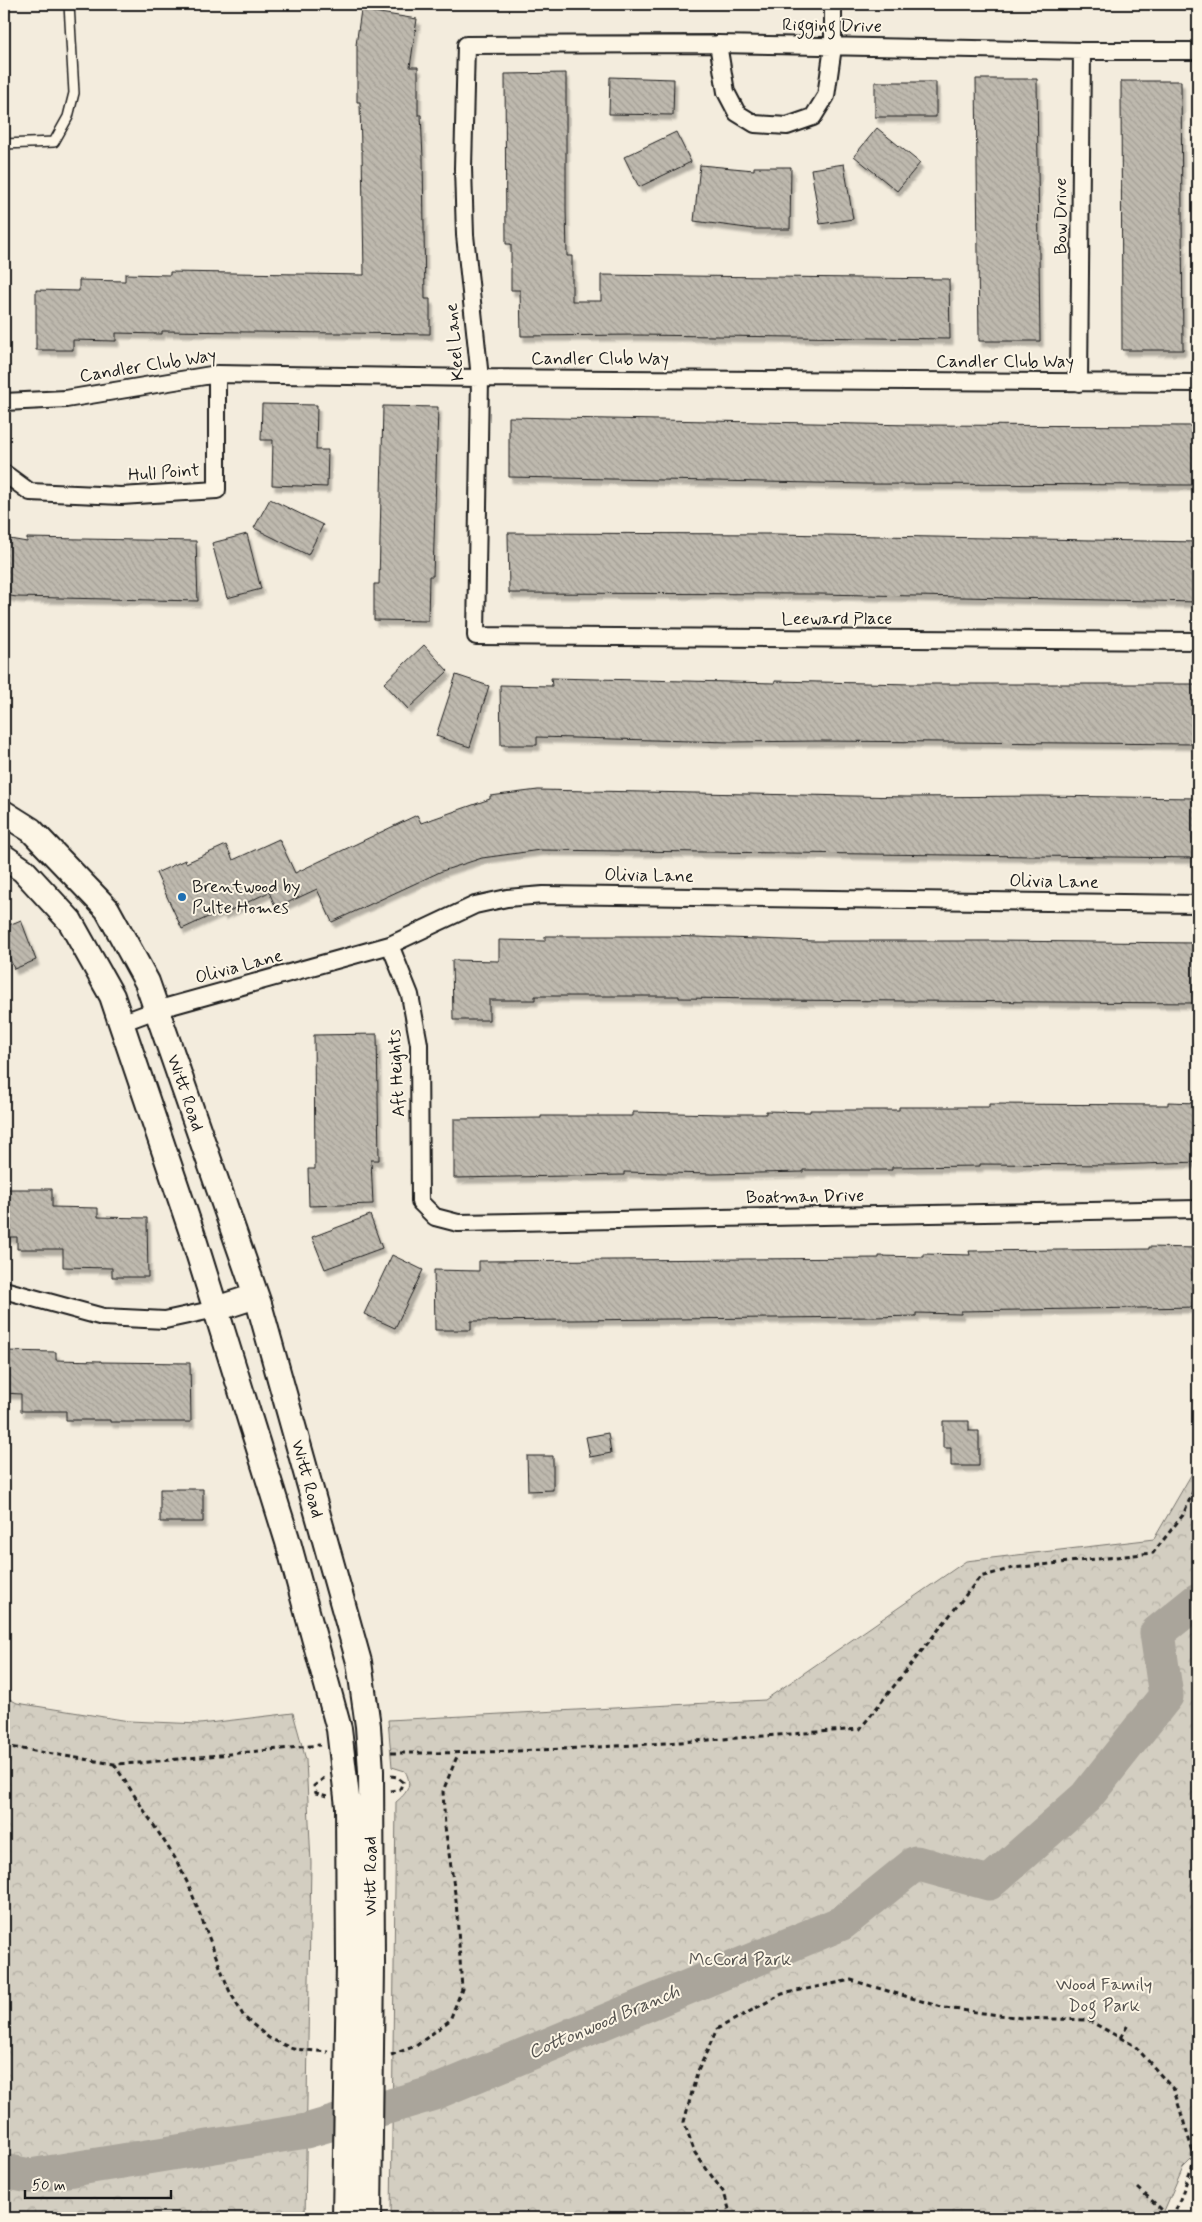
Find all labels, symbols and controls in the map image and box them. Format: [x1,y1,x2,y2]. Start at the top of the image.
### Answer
street label: Rigging Drive [782,13,882,41]
street label: Bow Drive [1049,178,1073,254]
street label: Keel Lane [440,302,470,382]
street label: Candler Club Way [78,343,218,389]
street label: Candler Club Way [531,347,669,371]
street label: Candler Club Way [936,350,1074,374]
street label: Hull Point [127,459,201,487]
street label: Leeward Place [782,607,892,631]
street label: Olivia Lane [604,863,694,889]
street label: Olivia Lane [1009,869,1099,895]
place label: Brentwood by Pulte Homes [192,875,301,920]
marker: Brentwood by Pulte Homes [176,891,188,903]
street label: Olivia Lane [193,944,285,990]
street label: Aft Heights [383,1028,411,1118]
street label: Witt Road [161,1051,209,1135]
street label: Boatman Drive [746,1184,864,1210]
street label: Witt Road [285,1437,329,1521]
street label: Witt Road [359,1836,383,1916]
park label: McCord Park [689,1948,791,1972]
park label: Wood Family Dog Park [1056,1973,1152,2020]
water label: Cottonwood Branch [525,1979,684,2065]
scale bar [25,2167,171,2199]
text: 50 m [32,2176,66,2196]

